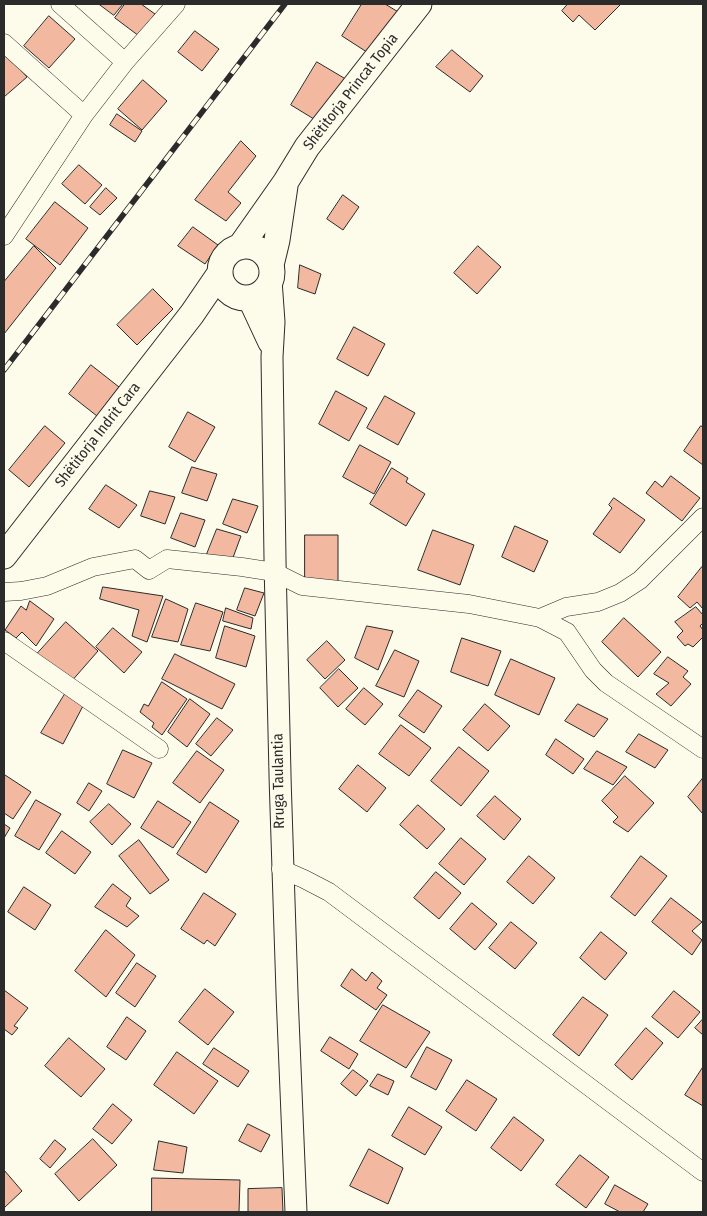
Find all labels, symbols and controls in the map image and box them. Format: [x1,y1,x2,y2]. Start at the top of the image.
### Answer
street label: Shëtitorja Princat Topia [300,30,402,154]
street label: Shëtitorja Indrit Cara [52,379,144,491]
street label: Rruga Taulantia [269,733,289,829]

